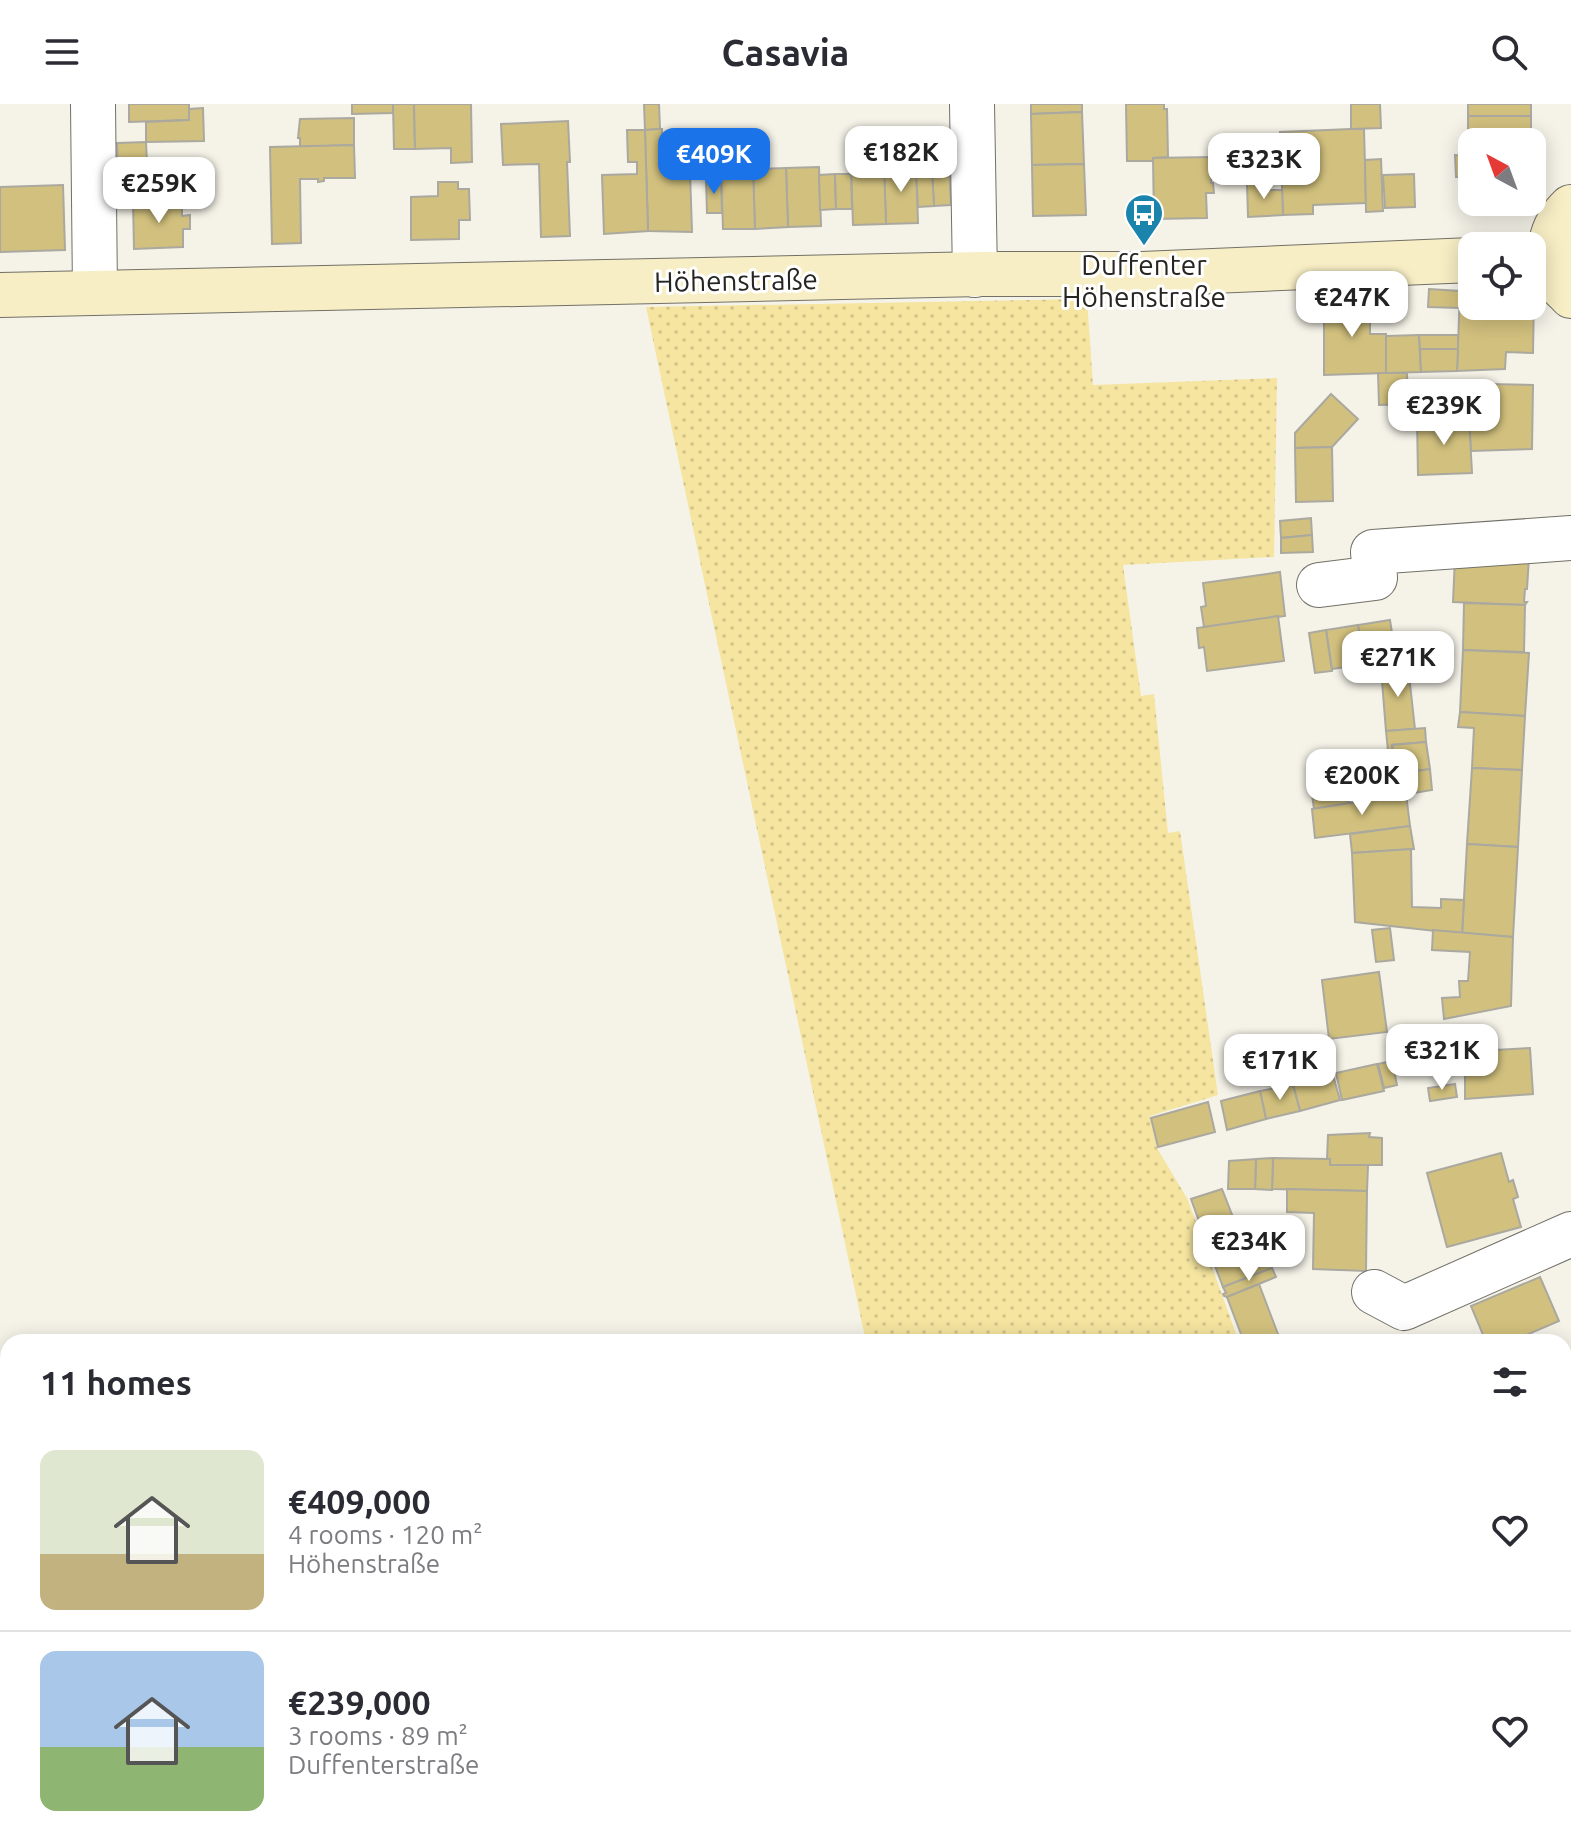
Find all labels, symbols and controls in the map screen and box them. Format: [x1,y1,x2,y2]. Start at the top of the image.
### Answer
icon: menu [40,30,84,74]
icon: search [1487,30,1531,74]
text: Casavia [722,32,849,73]
pin: €182K [845,126,957,194]
pin: €409K [658,128,770,196]
north arrow [1458,128,1546,216]
map controls [1458,128,1546,320]
pin: €323K [1208,133,1320,201]
text: €182K [863,137,939,166]
text: €409K [676,139,752,168]
text: €323K [1226,144,1302,173]
pin: €259K [103,157,215,225]
text: €259K [121,168,197,197]
bus stop icon: Duffenter Höhenstraße [1123,192,1165,247]
button: locate [1458,232,1546,320]
place label: Duffenter Höhenstraße [1062,249,1226,312]
street label: Höhenstraße [654,263,818,297]
pin: €247K [1296,271,1408,339]
text: €247K [1314,282,1390,311]
pin: €239K [1388,379,1500,447]
text: €239K [1406,390,1482,419]
pin: €271K [1342,631,1454,699]
text: €271K [1360,642,1436,671]
pin: €200K [1306,749,1418,817]
text: €200K [1324,760,1400,789]
pin: €321K [1386,1024,1498,1092]
pin: €171K [1224,1034,1336,1102]
text: €321K [1404,1035,1480,1064]
text: €171K [1242,1045,1318,1074]
pin: €234K [1193,1215,1305,1283]
text: €234K [1211,1226,1287,1255]
icon: filters [1488,1360,1532,1404]
text: 11 homes [40,1363,192,1401]
icon: home [104,1482,200,1578]
text: €409,000 [288,1482,431,1520]
icon: heart [1488,1508,1532,1552]
text: 4 rooms · 120 m² [288,1520,483,1549]
text: Höhenstraße [288,1549,440,1578]
icon: home [104,1683,200,1779]
text: €239,000 [288,1683,431,1721]
icon: heart [1488,1709,1532,1753]
text: 3 rooms · 89 m² [288,1721,468,1750]
text: Duffenterstraße [288,1750,479,1779]

